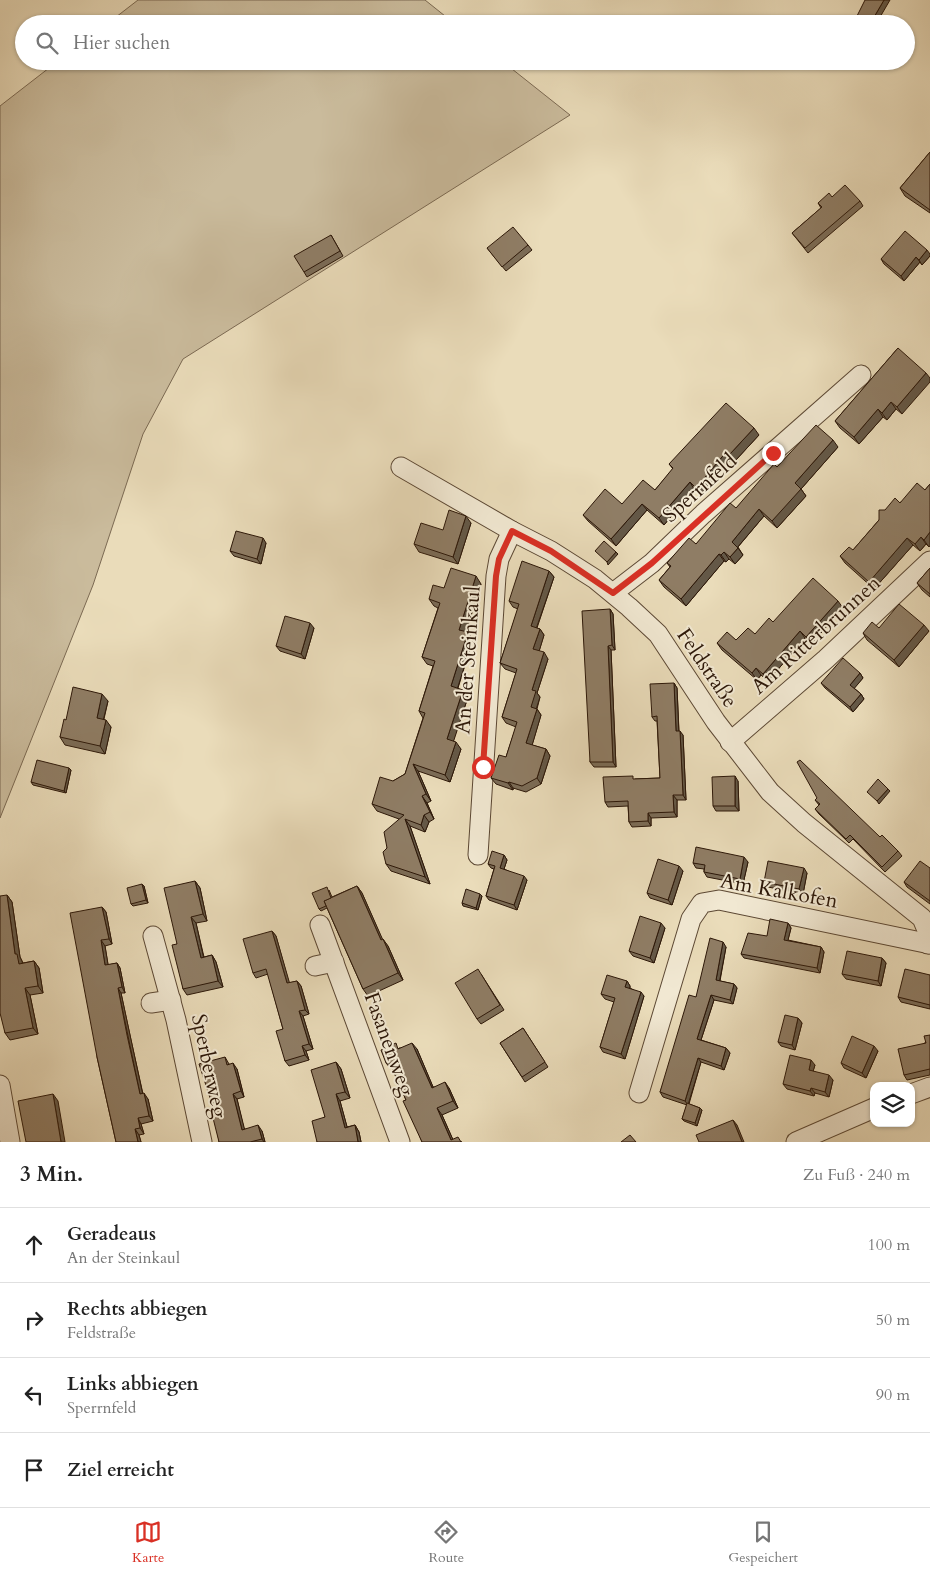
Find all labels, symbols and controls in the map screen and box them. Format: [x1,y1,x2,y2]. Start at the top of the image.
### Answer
search box [15,15,915,70]
icon: search [33,29,61,57]
text: Hier suchen [73,30,170,56]
route end [762,442,785,465]
street label: Sperrnfeld [657,447,743,529]
street label: Am Ritterbrunnen [745,569,887,701]
street label: An der Steinkaul [448,585,488,735]
street label: Feldstraße [670,622,744,714]
route start [472,756,495,779]
street label: Am Kalkofen [718,866,840,916]
street label: Fasanenweg [357,988,421,1100]
street label: Sperberweg [184,1011,234,1121]
map controls [870,1082,915,1127]
button: layers [870,1082,915,1127]
text: 3 Min. [20,1160,83,1189]
text: Zu Fuß · 240 m [803,1164,910,1186]
text: Geradeaus [67,1221,156,1247]
icon: ahead [20,1231,48,1259]
text: 100 m [868,1234,910,1256]
text: An der Steinkaul [67,1247,180,1269]
text: Rechts abbiegen [67,1296,208,1322]
icon: right [20,1306,48,1334]
text: 50 m [876,1309,910,1331]
text: Feldstraße [67,1322,136,1344]
text: Links abbiegen [67,1371,199,1397]
icon: left [20,1381,48,1409]
text: 90 m [876,1384,910,1406]
text: Sperrnfeld [67,1397,136,1419]
icon: arrive [20,1456,48,1484]
text: Ziel erreicht [67,1457,174,1483]
tab: Karte [132,1518,164,1567]
tab: Route [428,1518,464,1567]
tab: Gespeichert [728,1518,798,1567]

